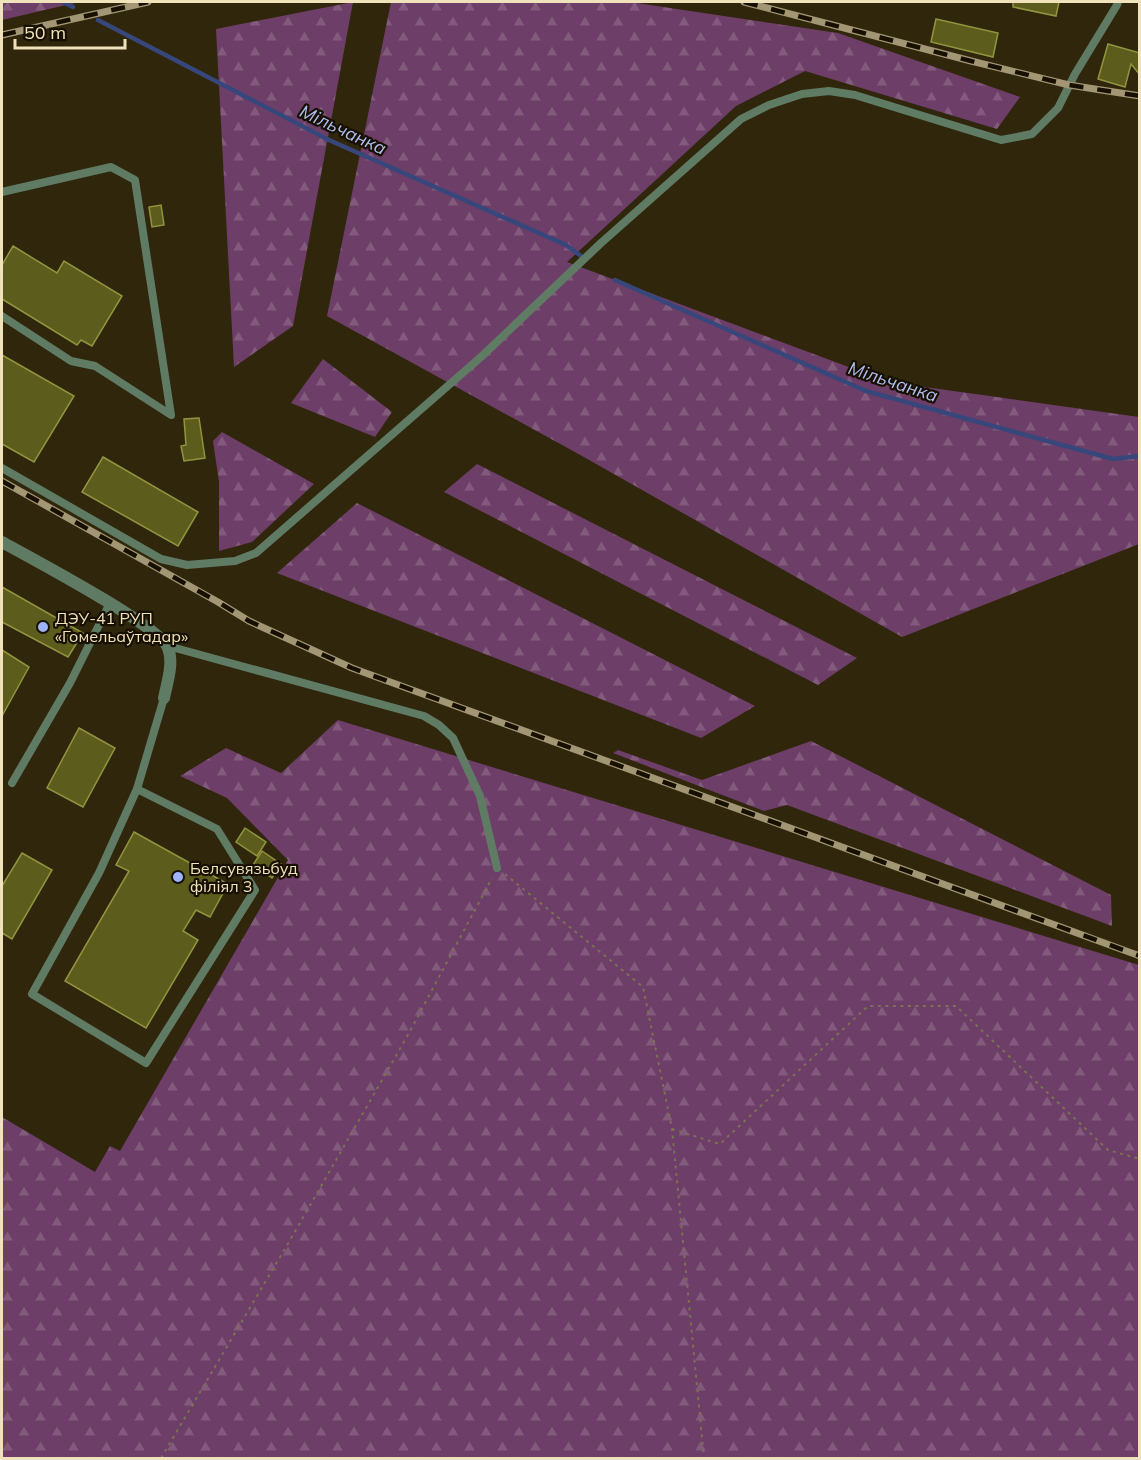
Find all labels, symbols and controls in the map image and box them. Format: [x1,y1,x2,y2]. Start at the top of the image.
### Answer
scale bar [15,12,124,50]
text: 50 m [24,21,66,44]
water label: Мільчанка [296,99,390,160]
water label: Мільчанка [845,356,941,407]
place label: ДЭУ-41 РУП «Гомельаўтадар» [55,608,188,646]
marker: ДЭУ-41 РУП «Гомельаўтадар» [36,620,50,634]
place label: Белсувязьбуд філіял 3 [190,858,298,896]
marker: Белсувязьбуд філіял 3 [171,870,185,884]

